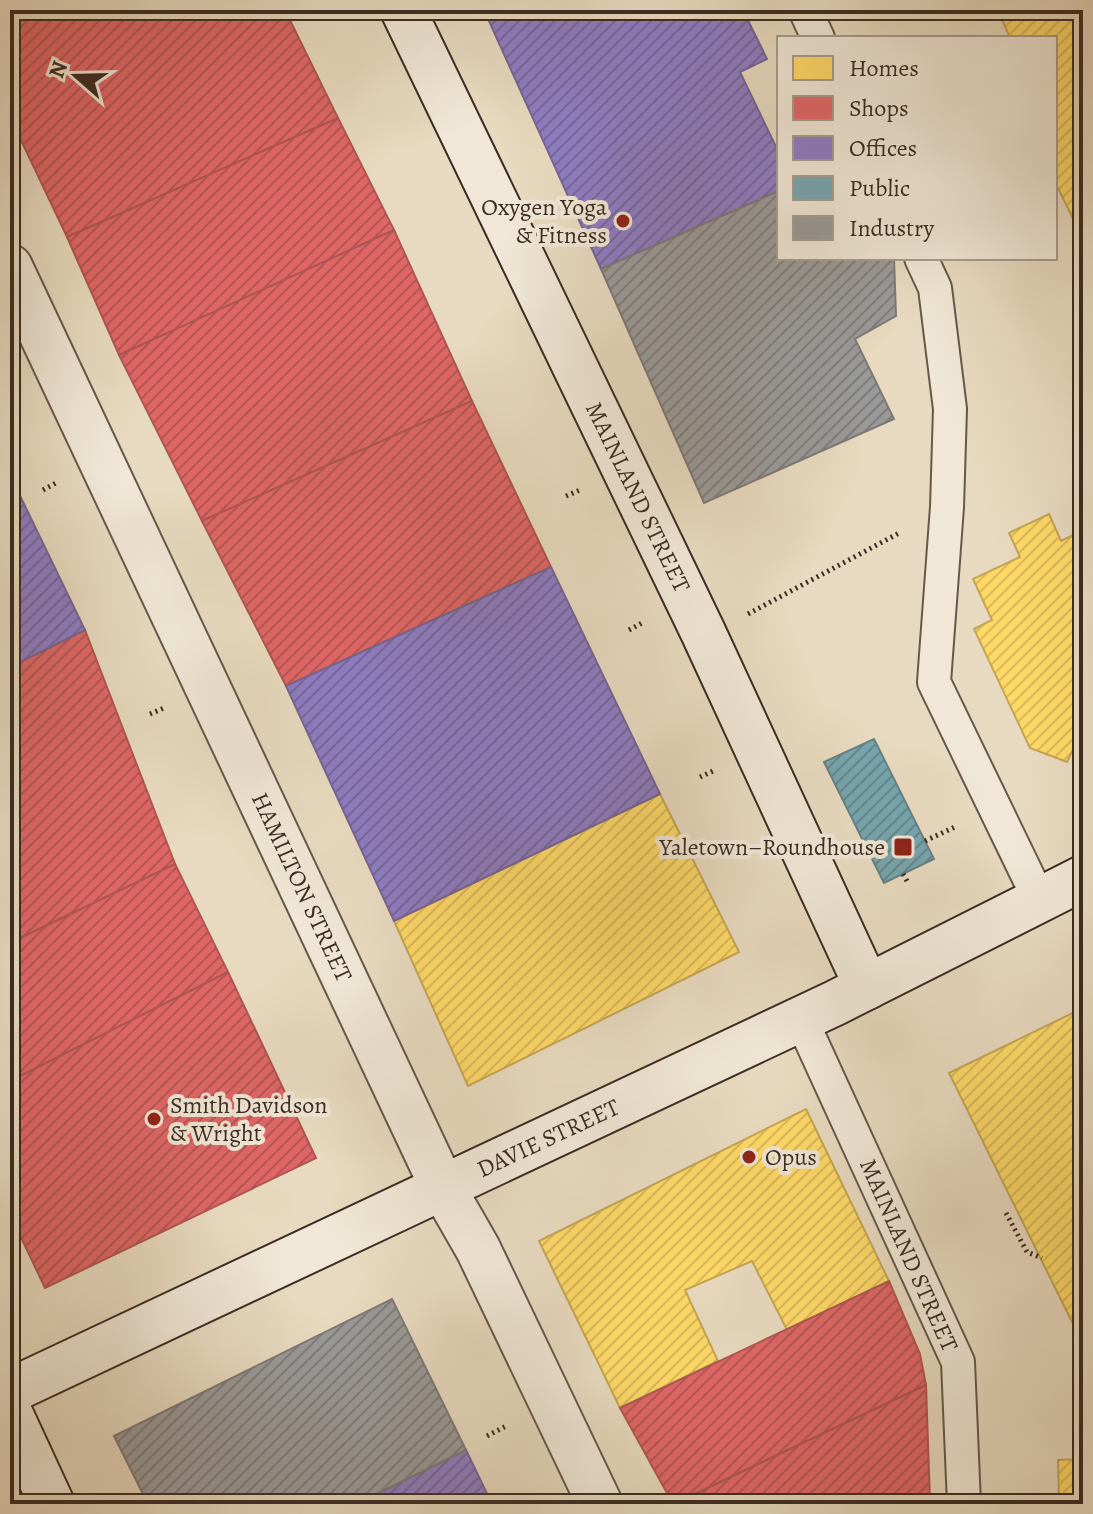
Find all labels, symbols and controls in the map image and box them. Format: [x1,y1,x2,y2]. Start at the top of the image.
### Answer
north arrow [36,36,116,116]
legend [777,36,1057,260]
text: Homes [849,52,919,84]
text: N [41,57,75,82]
text: Shops [849,92,909,124]
text: Offices [849,132,917,164]
text: Public [849,172,910,204]
place label: Oxygen Yoga & Fitness [481,191,608,251]
marker: Oxygen Yoga & Fitness [614,212,632,230]
text: Industry [849,212,935,244]
street label: MAINLAND STREET [578,397,698,597]
street label: HAMILTON STREET [244,787,360,987]
place label: Yaletown–Roundhouse [658,831,885,863]
marker: Yaletown–Roundhouse [892,836,914,858]
place label: Smith Davidson & Wright [170,1089,327,1149]
street label: DAVIE STREET [472,1091,624,1185]
marker: Smith Davidson & Wright [145,1110,163,1128]
place label: Opus [765,1141,817,1173]
marker: Opus [740,1148,758,1166]
street label: MAINLAND STREET [852,1154,966,1356]

